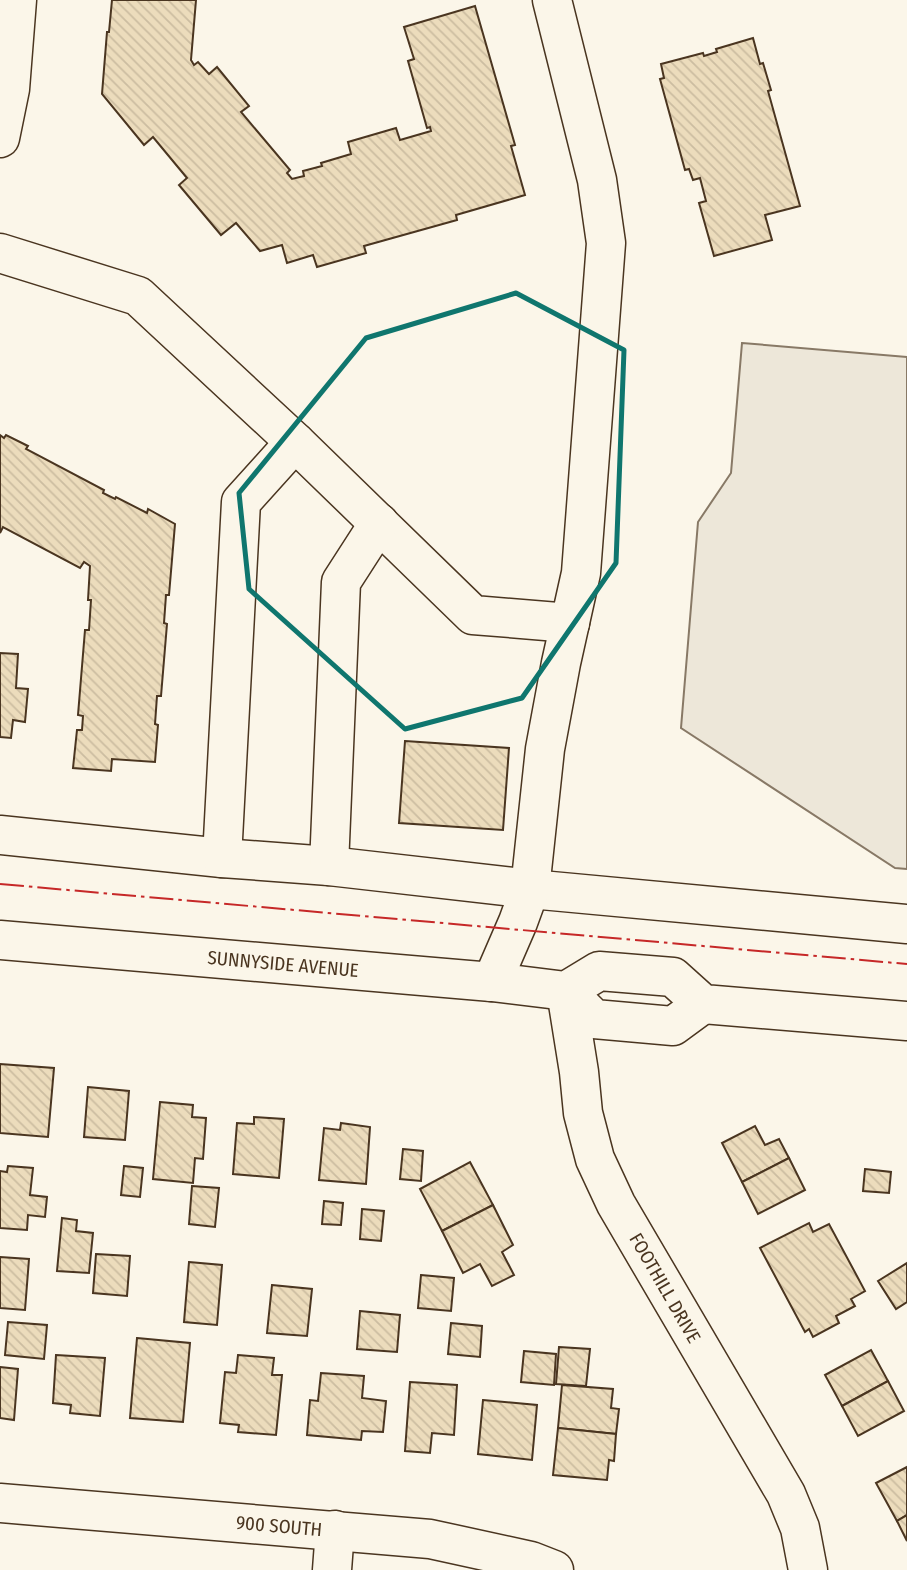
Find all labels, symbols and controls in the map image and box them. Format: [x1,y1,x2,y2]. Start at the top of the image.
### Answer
street label: SUNNYSIDE AVENUE [207,946,360,982]
street label: FOOTHILL DRIVE [624,1229,706,1347]
street label: 900 SOUTH [235,1511,323,1541]

